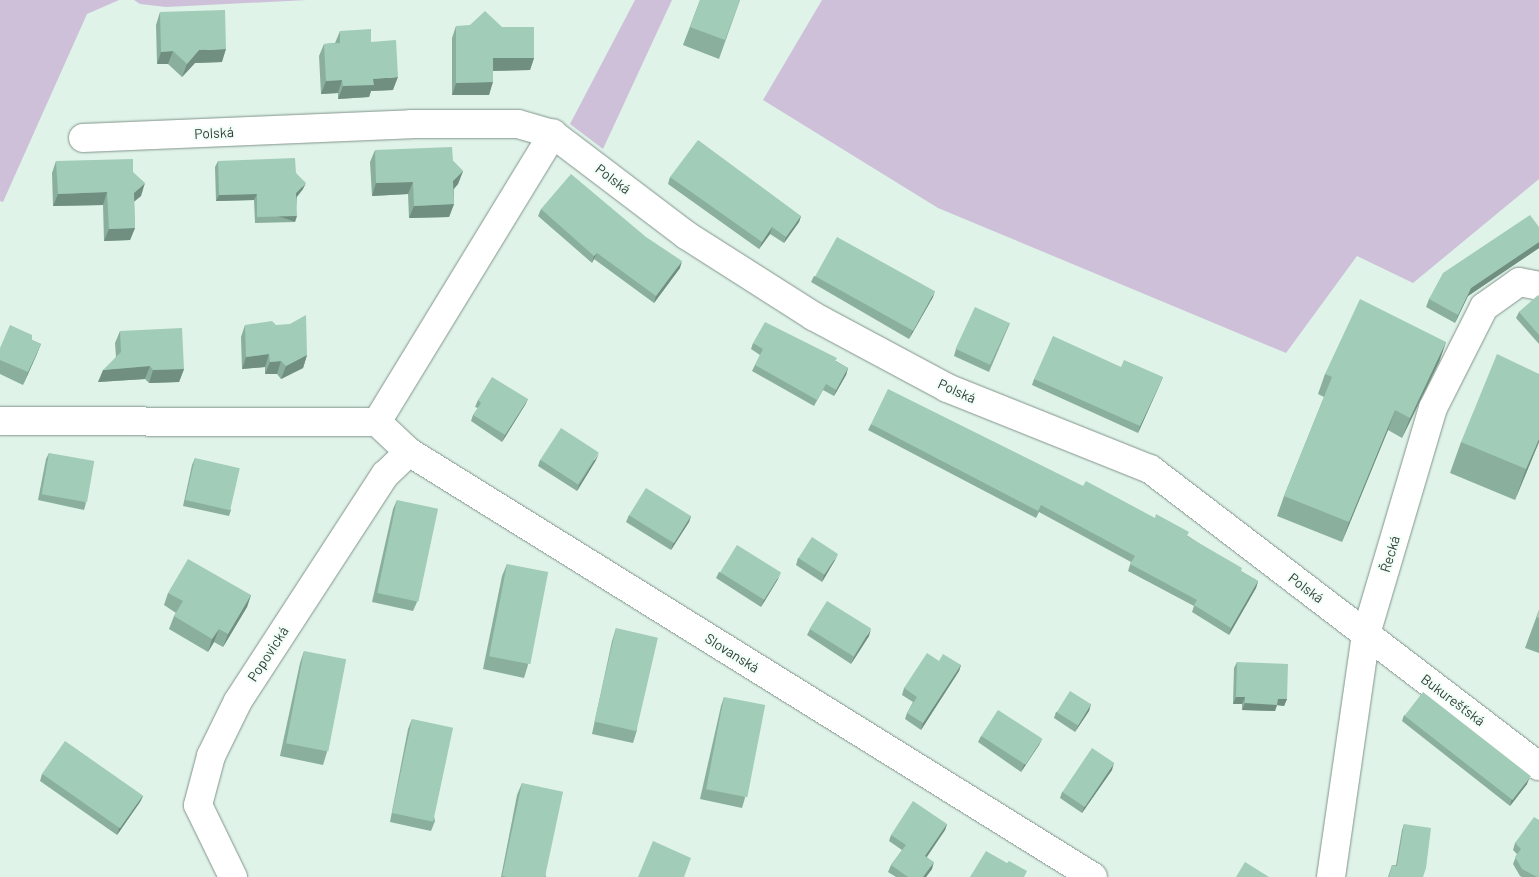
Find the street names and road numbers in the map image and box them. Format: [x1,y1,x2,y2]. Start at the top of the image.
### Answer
street label: Polská [194,124,234,142]
street label: Polská [592,160,634,198]
street label: Polská [935,375,979,407]
street label: Řecká [1377,534,1403,574]
street label: Polská [1285,569,1327,607]
street label: Popovická [244,623,292,685]
street label: Slovanská [702,630,762,676]
street label: Bukurešťská [1418,671,1488,729]

